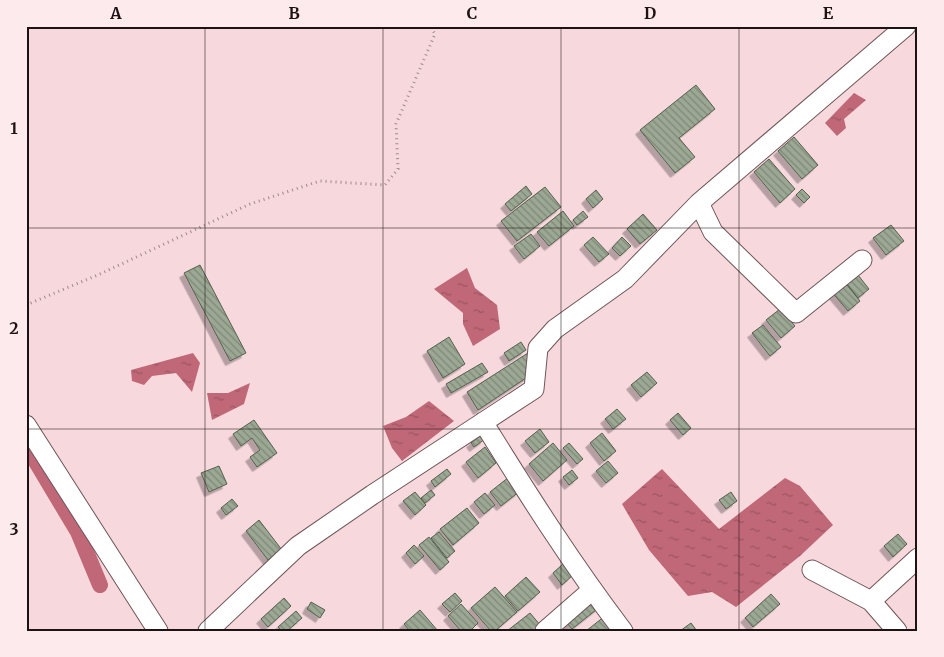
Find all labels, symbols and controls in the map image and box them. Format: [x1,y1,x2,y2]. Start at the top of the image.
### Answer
text: A [109,3,122,23]
text: B [288,3,300,23]
text: C [467,3,477,23]
text: D [644,3,656,23]
text: E [823,3,834,23]
text: 1 [10,118,18,138]
text: 2 [9,318,19,338]
text: 3 [9,519,19,539]

